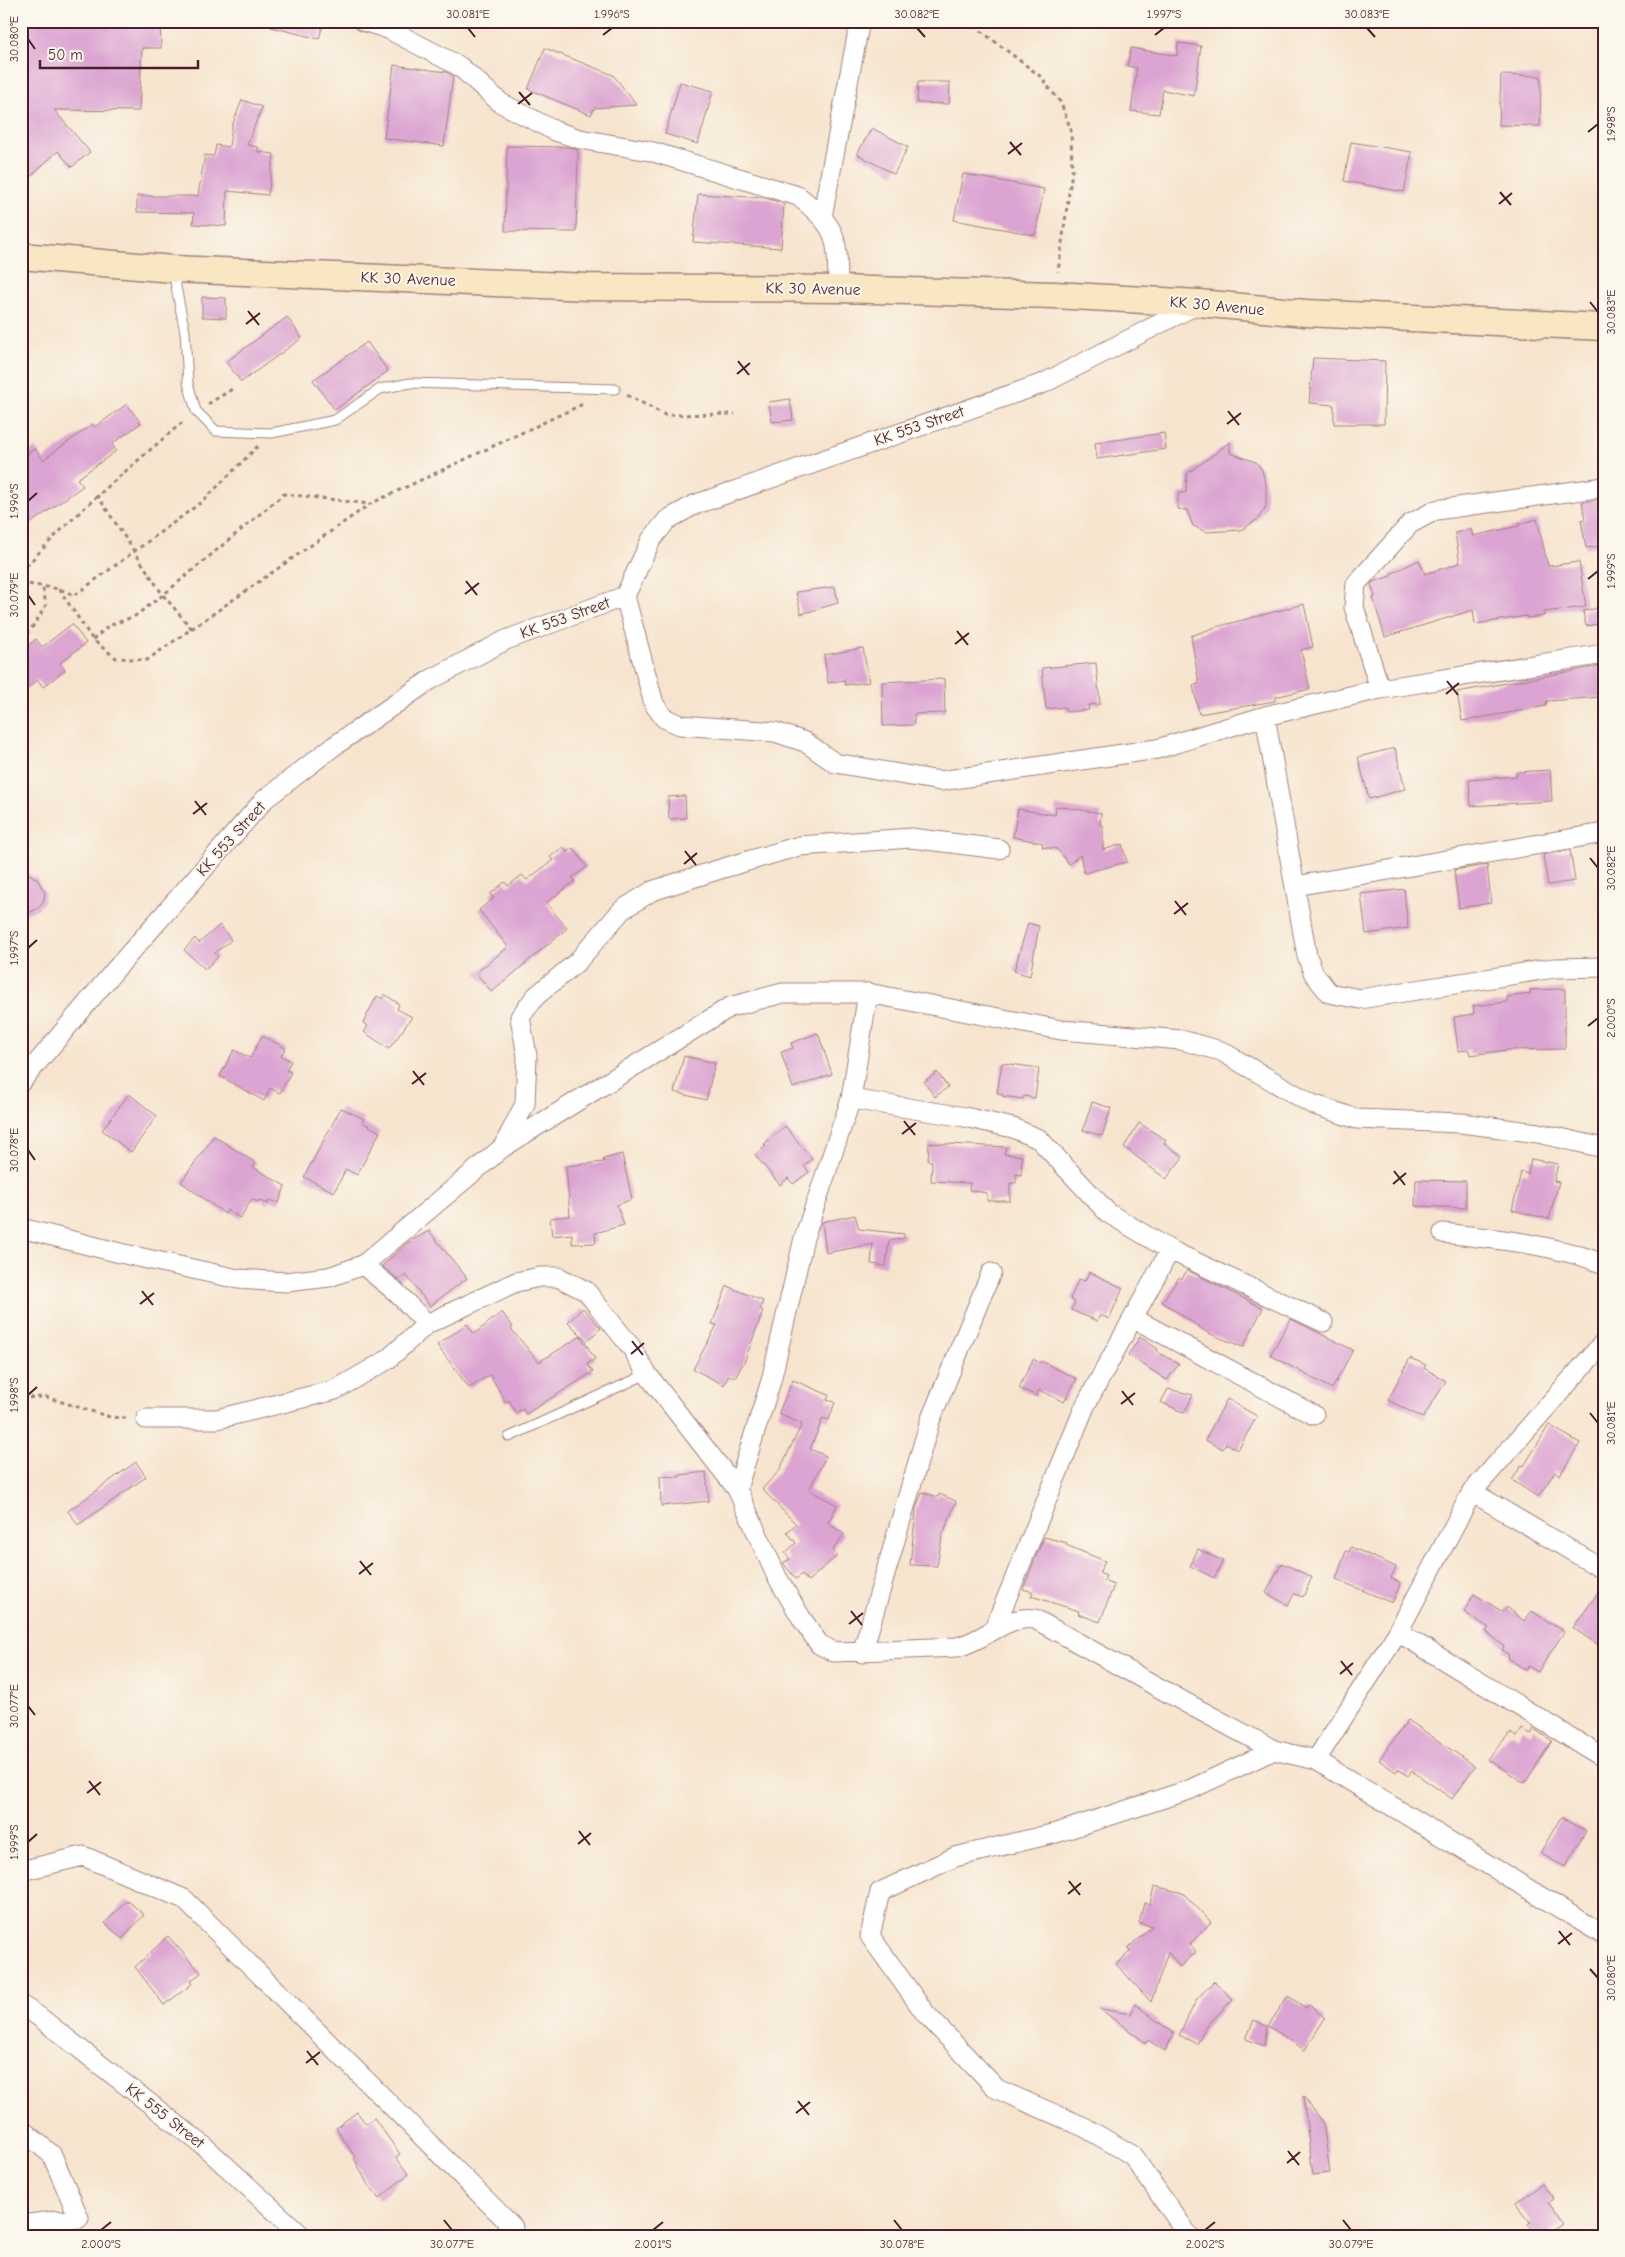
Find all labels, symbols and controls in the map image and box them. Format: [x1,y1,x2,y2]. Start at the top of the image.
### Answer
text: 30.081°E [446,7,490,21]
text: 1.996°S [594,7,630,21]
text: 30.082°E [894,7,940,21]
text: 1.997°S [1147,7,1182,21]
text: 30.083°E [1345,7,1389,21]
text: 30.080°E [7,16,21,62]
scale bar [40,38,198,70]
text: 50 m [48,46,83,64]
text: 1.998°S [1604,106,1618,142]
street label: KK 30 Avenue [360,268,456,290]
street label: KK 30 Avenue [765,279,861,299]
text: 30.083°E [1604,290,1618,334]
street label: KK 30 Avenue [1169,293,1265,319]
street label: KK 553 Street [872,402,967,450]
text: 1.996°S [7,483,21,519]
text: 1.999°S [1604,553,1618,589]
text: 30.079°E [7,573,21,617]
street label: KK 553 Street [518,593,613,643]
street label: KK 553 Street [193,798,269,880]
text: 30.082°E [1604,845,1618,891]
text: 1.997°S [7,930,21,965]
text: 2.000°S [1604,998,1618,1038]
text: 30.078°E [7,1128,21,1172]
text: 1.998°S [7,1377,21,1413]
text: 30.081°E [1604,1401,1618,1445]
text: 30.077°E [7,1684,21,1728]
text: 1.999°S [7,1824,21,1860]
text: 30.080°E [1604,1955,1618,2001]
street label: KK 555 Street [122,2080,208,2152]
text: 2.000°S [81,2237,121,2251]
text: 30.077°E [430,2237,474,2251]
text: 2.001°S [634,2237,672,2251]
text: 30.078°E [880,2237,924,2251]
text: 2.002°S [1186,2237,1225,2251]
text: 30.079°E [1329,2237,1373,2251]

